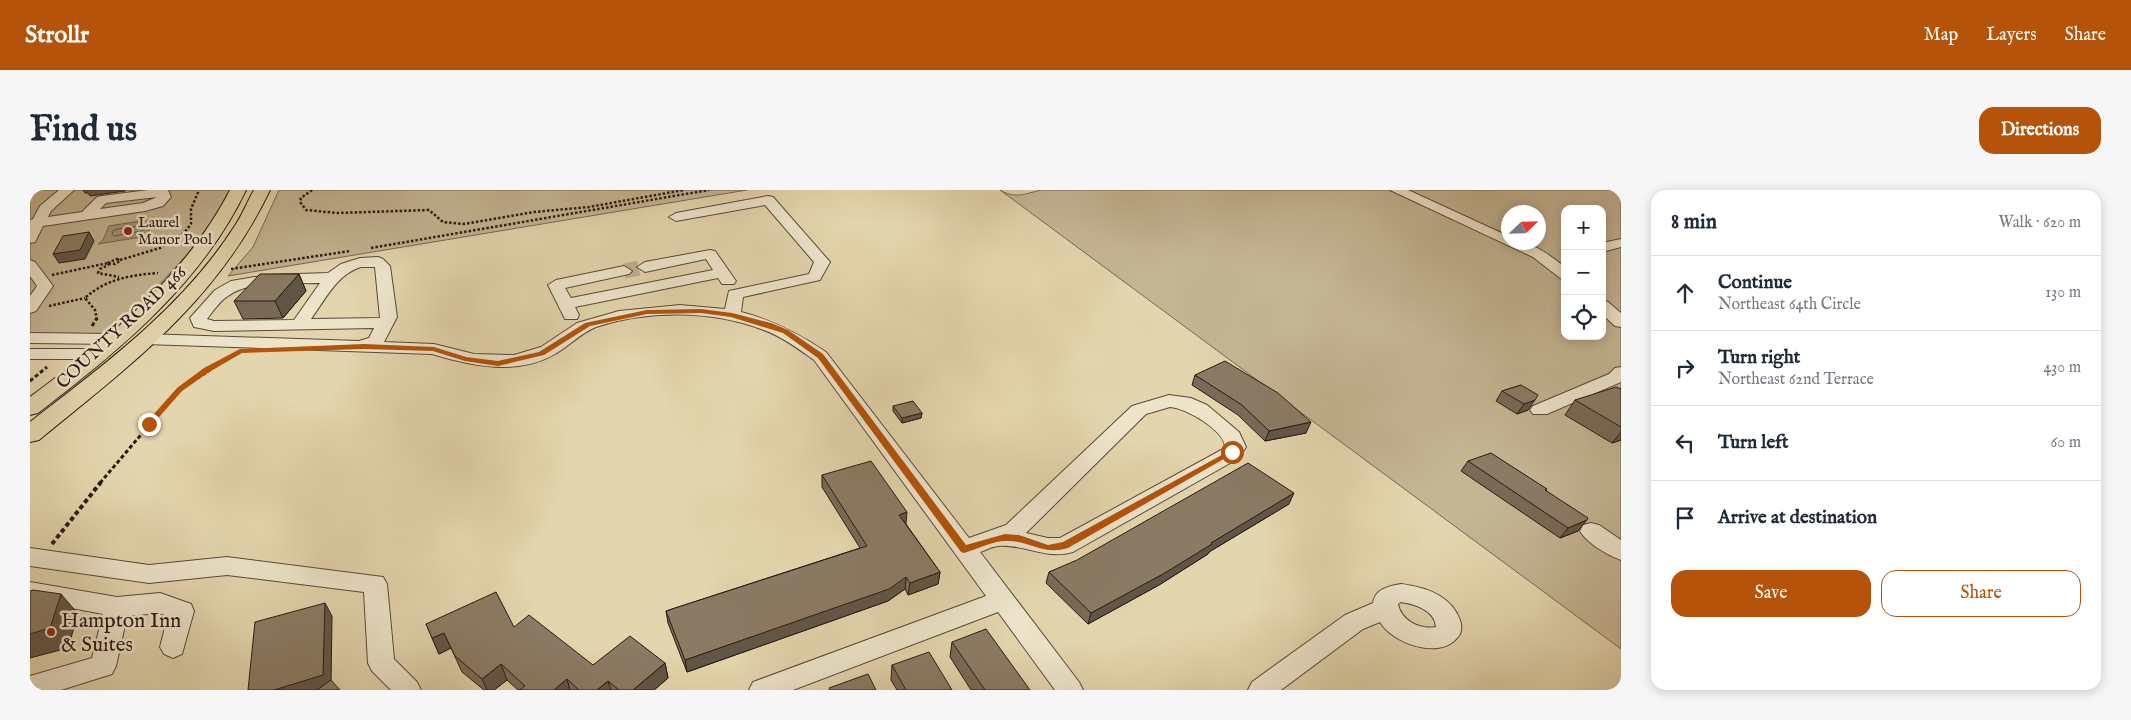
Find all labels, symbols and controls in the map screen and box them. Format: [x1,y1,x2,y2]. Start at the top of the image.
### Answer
text: Strollr [25,20,89,51]
text: Map [1924,24,1958,47]
text: Layers [1986,24,2037,47]
text: Share [2065,24,2106,47]
button: Directions [1979,107,2101,154]
text: Find us [30,108,137,153]
north arrow [1501,205,1546,250]
map controls [1561,205,1606,340]
button: + [1561,205,1606,250]
text: 8 min [1671,209,1717,236]
place label: Laurel Manor Pool [138,213,213,249]
text: Walk · 620 m [1998,213,2081,233]
marker: Laurel Manor Pool [122,225,134,237]
button: − [1561,250,1606,295]
street label: COUNTY ROAD 466 [52,261,192,395]
text: Continue [1718,271,1792,295]
icon: ahead [1671,279,1699,307]
text: 130 m [2045,283,2081,303]
button: locate [1561,295,1606,340]
text: Northeast 64th Circle [1718,295,1861,315]
text: Turn right [1718,346,1800,370]
icon: right [1671,354,1699,382]
text: 430 m [2043,358,2081,378]
text: Northeast 62nd Terrace [1718,370,1874,390]
route end [138,413,161,436]
icon: left [1671,429,1699,457]
text: Turn left [1718,431,1789,455]
text: 60 m [2051,433,2081,453]
route start [1221,441,1244,464]
icon: arrive [1671,504,1699,532]
text: Arrive at destination [1718,506,1877,530]
button: Save [1671,570,1871,617]
button: Share [1881,570,2081,617]
place label: Hampton Inn & Suites [61,608,181,659]
marker: Hampton Inn & Suites [45,626,57,638]

